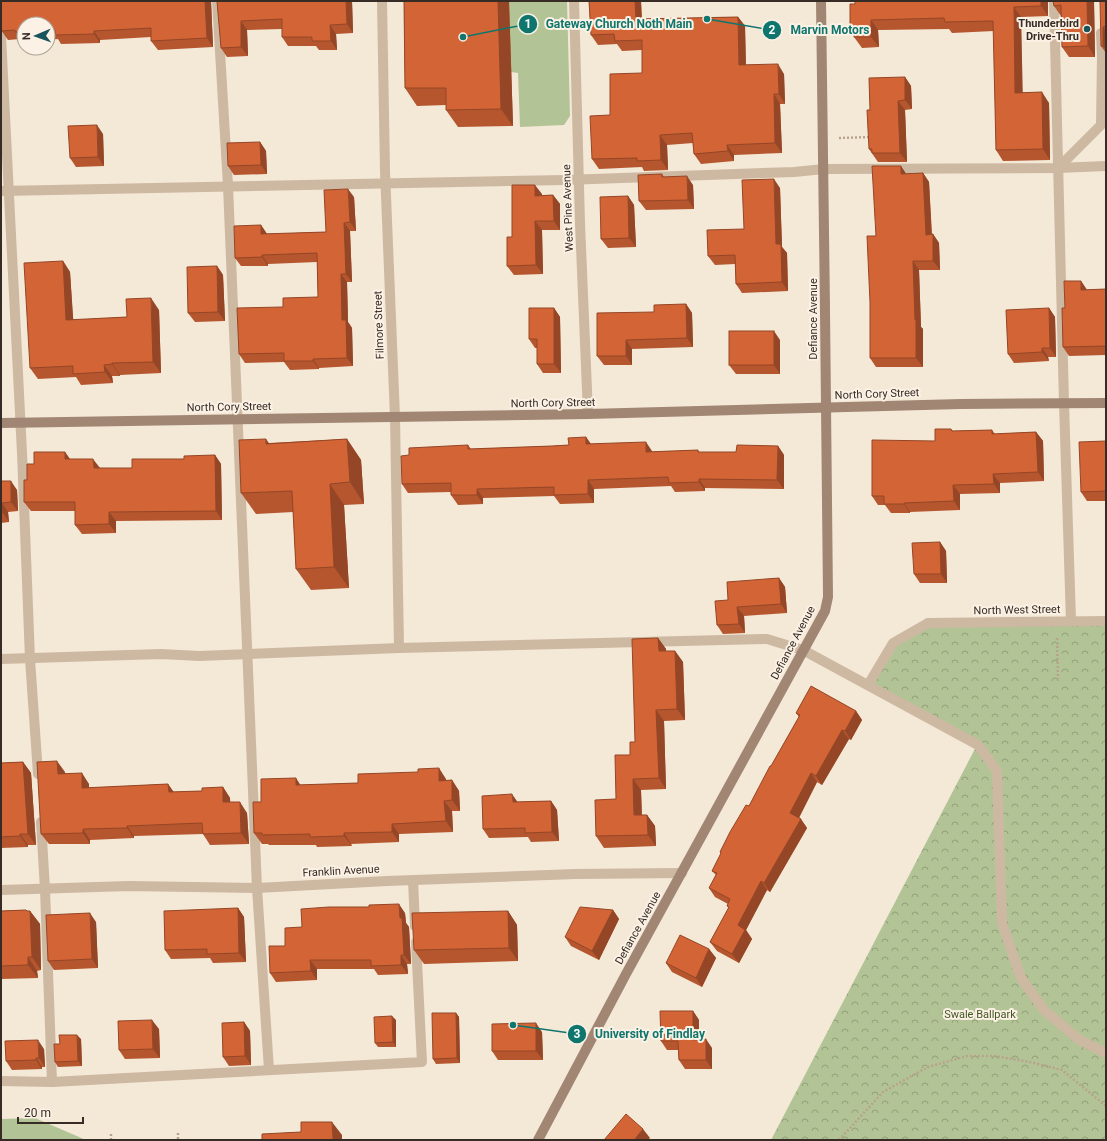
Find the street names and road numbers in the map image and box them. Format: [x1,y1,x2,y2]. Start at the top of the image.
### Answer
street label: West Pine Avenue [560,164,576,252]
street label: Defiance Avenue [807,278,820,360]
street label: Filmore Street [371,290,387,359]
street label: North Cory Street [834,386,920,402]
street label: North Cory Street [511,396,596,410]
street label: North Cory Street [187,400,272,414]
street label: North West Street [973,603,1061,617]
street label: Defiance Avenue [768,604,818,682]
street label: Franklin Avenue [302,862,380,880]
street label: Defiance Avenue [613,889,664,967]

